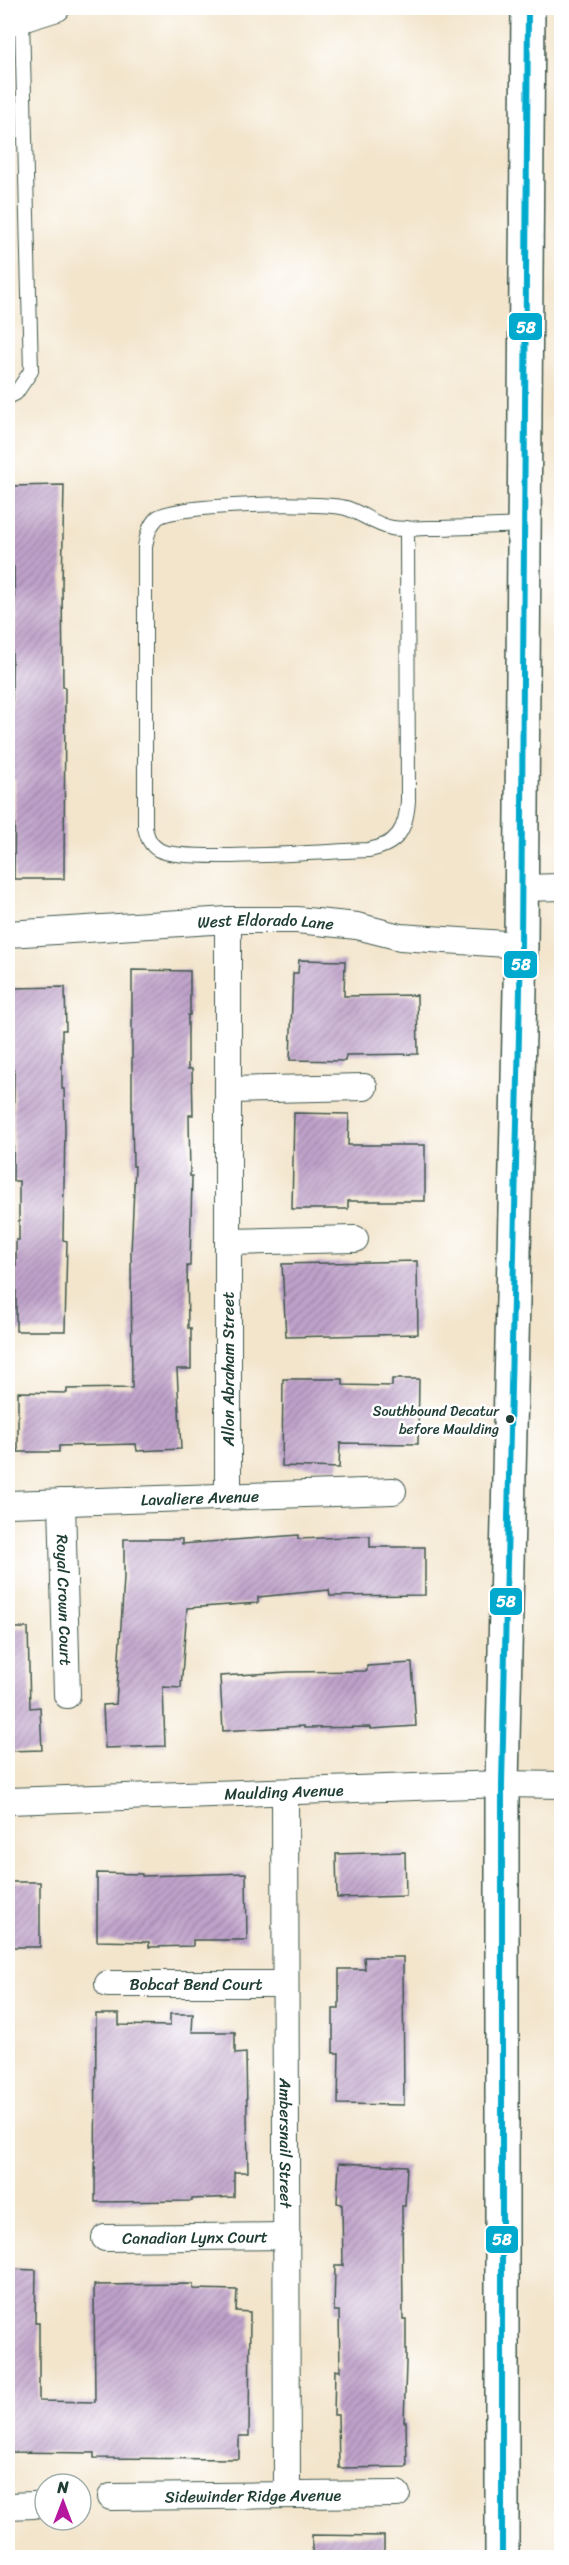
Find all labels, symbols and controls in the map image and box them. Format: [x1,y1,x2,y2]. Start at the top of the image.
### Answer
line badge: 58 [508,312,543,341]
text: 58 [516,313,536,342]
street label: West Eldorado Lane [196,906,335,938]
line badge: 58 [503,950,538,979]
text: 58 [511,950,531,979]
street label: Allon Abraham Street [214,1292,243,1447]
place label: Southbound Decatur before Maulding [373,1399,500,1442]
marker: Southbound Decatur before Maulding [504,1413,516,1425]
street label: Lavaliere Avenue [140,1481,259,1514]
street label: Royal Crown Court [48,1534,81,1666]
line badge: 58 [489,1587,523,1616]
text: 58 [496,1587,516,1616]
street label: Maulding Avenue [224,1775,344,1808]
street label: Bobcat Bend Court [129,1970,263,1999]
street label: Ambersnail Street [271,2077,301,2209]
street label: Canadian Lynx Court [122,2222,268,2252]
line badge: 58 [485,2225,519,2254]
text: 58 [492,2225,512,2254]
north arrow [33,2472,93,2532]
text: N [56,2473,69,2502]
street label: Sidewinder Ridge Avenue [165,2480,342,2511]

